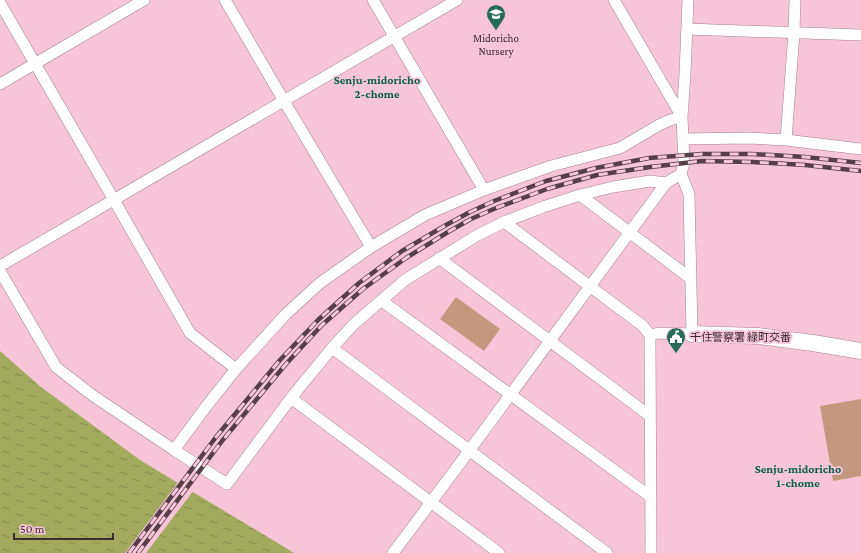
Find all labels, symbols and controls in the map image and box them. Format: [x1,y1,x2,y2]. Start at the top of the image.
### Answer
school or university icon: Midoricho Nursery [485,3,507,31]
place label: Midoricho Nursery [473,32,519,58]
district label: Senju-midoricho 2-chome [334,73,420,101]
public building icon: 千住警察署 緑町交番 [665,326,687,354]
place label: 千住警察署 緑町交番 [690,331,791,343]
district label: Senju-midoricho 1-chome [755,462,841,490]
scale bar [14,515,113,541]
text: 50 m [20,522,45,536]

